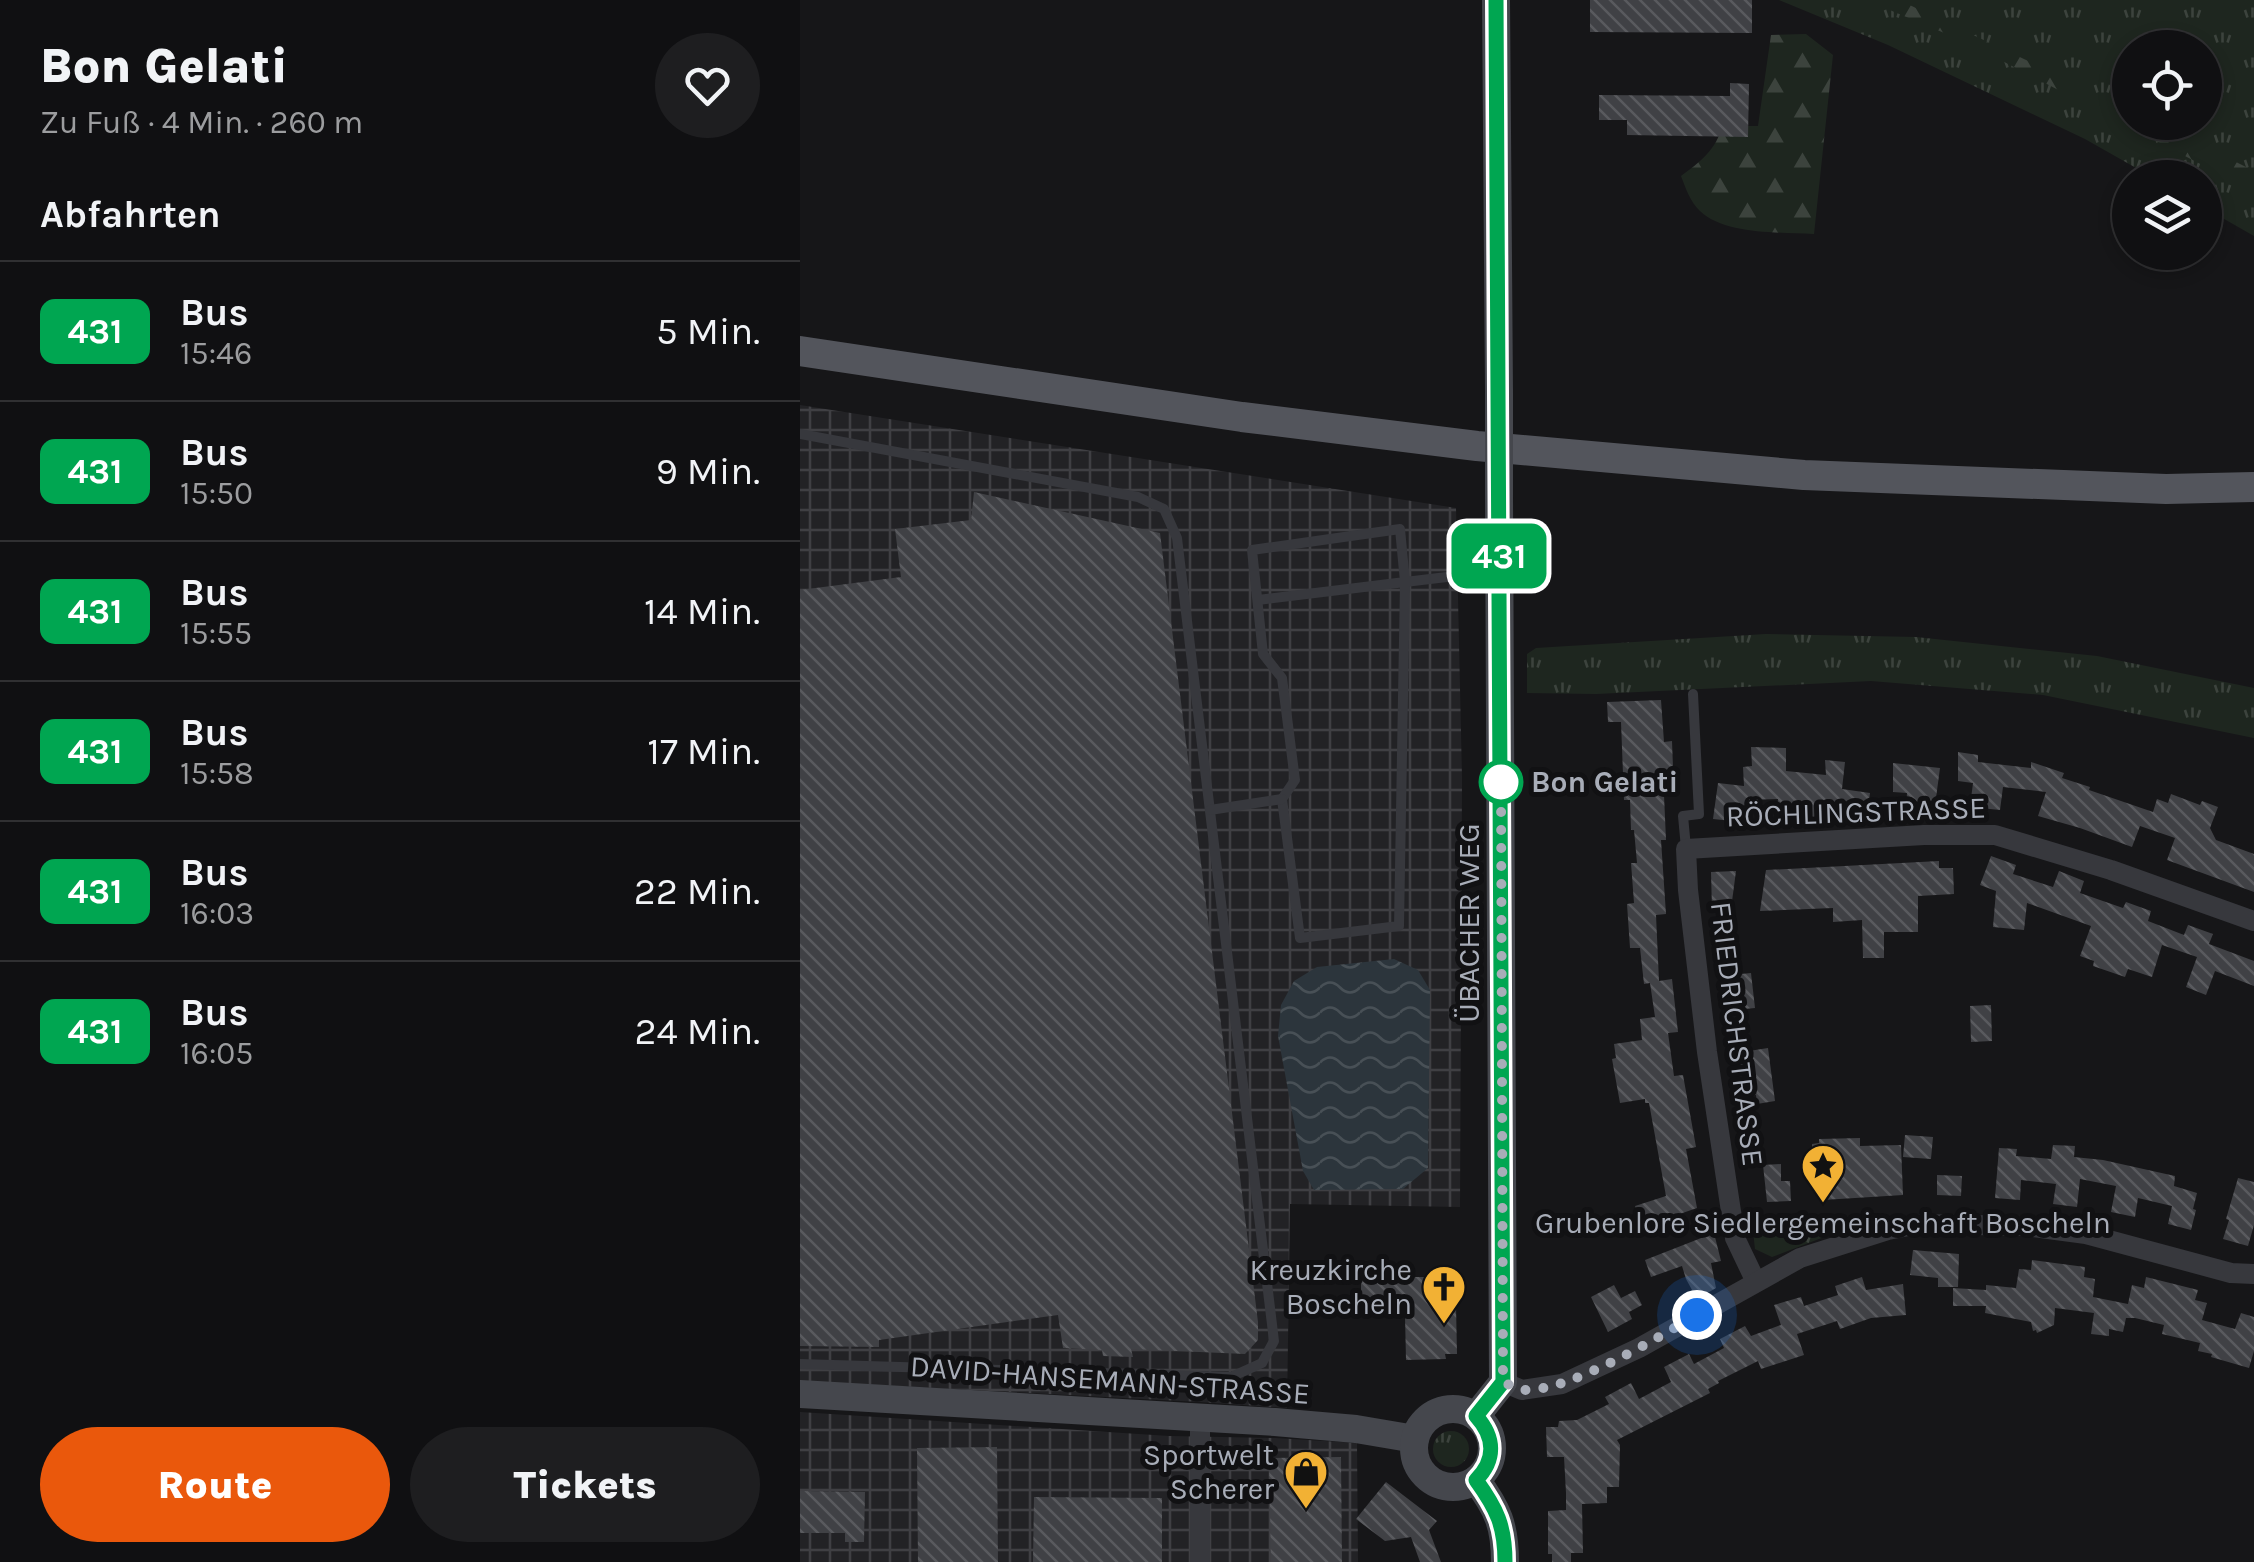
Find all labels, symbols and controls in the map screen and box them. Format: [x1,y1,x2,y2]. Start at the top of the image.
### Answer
map controls [2112,30,2222,270]
button: locate [2112,30,2222,140]
button: heart [655,33,760,138]
text: Bon Gelati [40,38,288,94]
text: Zu Fuß · 4 Min. · 260 m [40,104,363,141]
button: layers [2112,160,2222,270]
text: Abfahrten [40,192,221,237]
text: Bus [180,290,249,335]
text: 5 Min. [656,309,760,354]
text: 431 [67,311,123,352]
text: 15:46 [180,335,252,372]
text: Bus [180,430,249,475]
text: 9 Min. [656,449,760,494]
text: 431 [67,451,123,492]
text: 15:50 [180,475,253,512]
line badge: 431 [1442,524,1556,588]
text: 431 [1471,536,1527,577]
text: Bus [180,570,249,615]
text: 14 Min. [644,589,760,634]
text: 431 [67,591,123,632]
text: 15:55 [180,615,252,652]
text: Bus [180,710,249,755]
text: 17 Min. [647,729,760,774]
text: 431 [67,731,123,772]
text: 15:58 [180,755,254,792]
marker: Bon Gelati [1480,761,1522,803]
place label: Bon Gelati [1531,764,1678,800]
street label: RÖCHLINGSTRASSE [1725,789,1987,835]
street label: ÜBACHER WEG [1451,823,1487,1023]
text: Bus [180,850,249,895]
text: 22 Min. [634,869,760,914]
text: 431 [67,871,123,912]
text: 16:03 [180,895,254,932]
street label: FRIEDRICHSTRASSE [1703,900,1771,1168]
text: Bus [180,990,249,1035]
text: 24 Min. [635,1009,760,1054]
text: 431 [67,1011,123,1052]
text: 16:05 [180,1035,253,1072]
place icon: Grubenlore Siedlergemeinschaft Boscheln [1800,1143,1846,1204]
place label: Grubenlore Siedlergemeinschaft Boscheln [1535,1205,2111,1241]
place label: Kreuzkirche Boscheln [1249,1252,1412,1322]
church icon: Kreuzkirche Boscheln [1421,1264,1467,1325]
your location [1672,1290,1722,1340]
street label: DAVID-HANSEMANN-STRASSE [909,1348,1311,1412]
button: Route [40,1427,390,1542]
button: Tickets [410,1427,760,1542]
place label: Sportwelt Scherer [1143,1437,1274,1507]
shop icon: Sportwelt Scherer [1283,1449,1329,1510]

